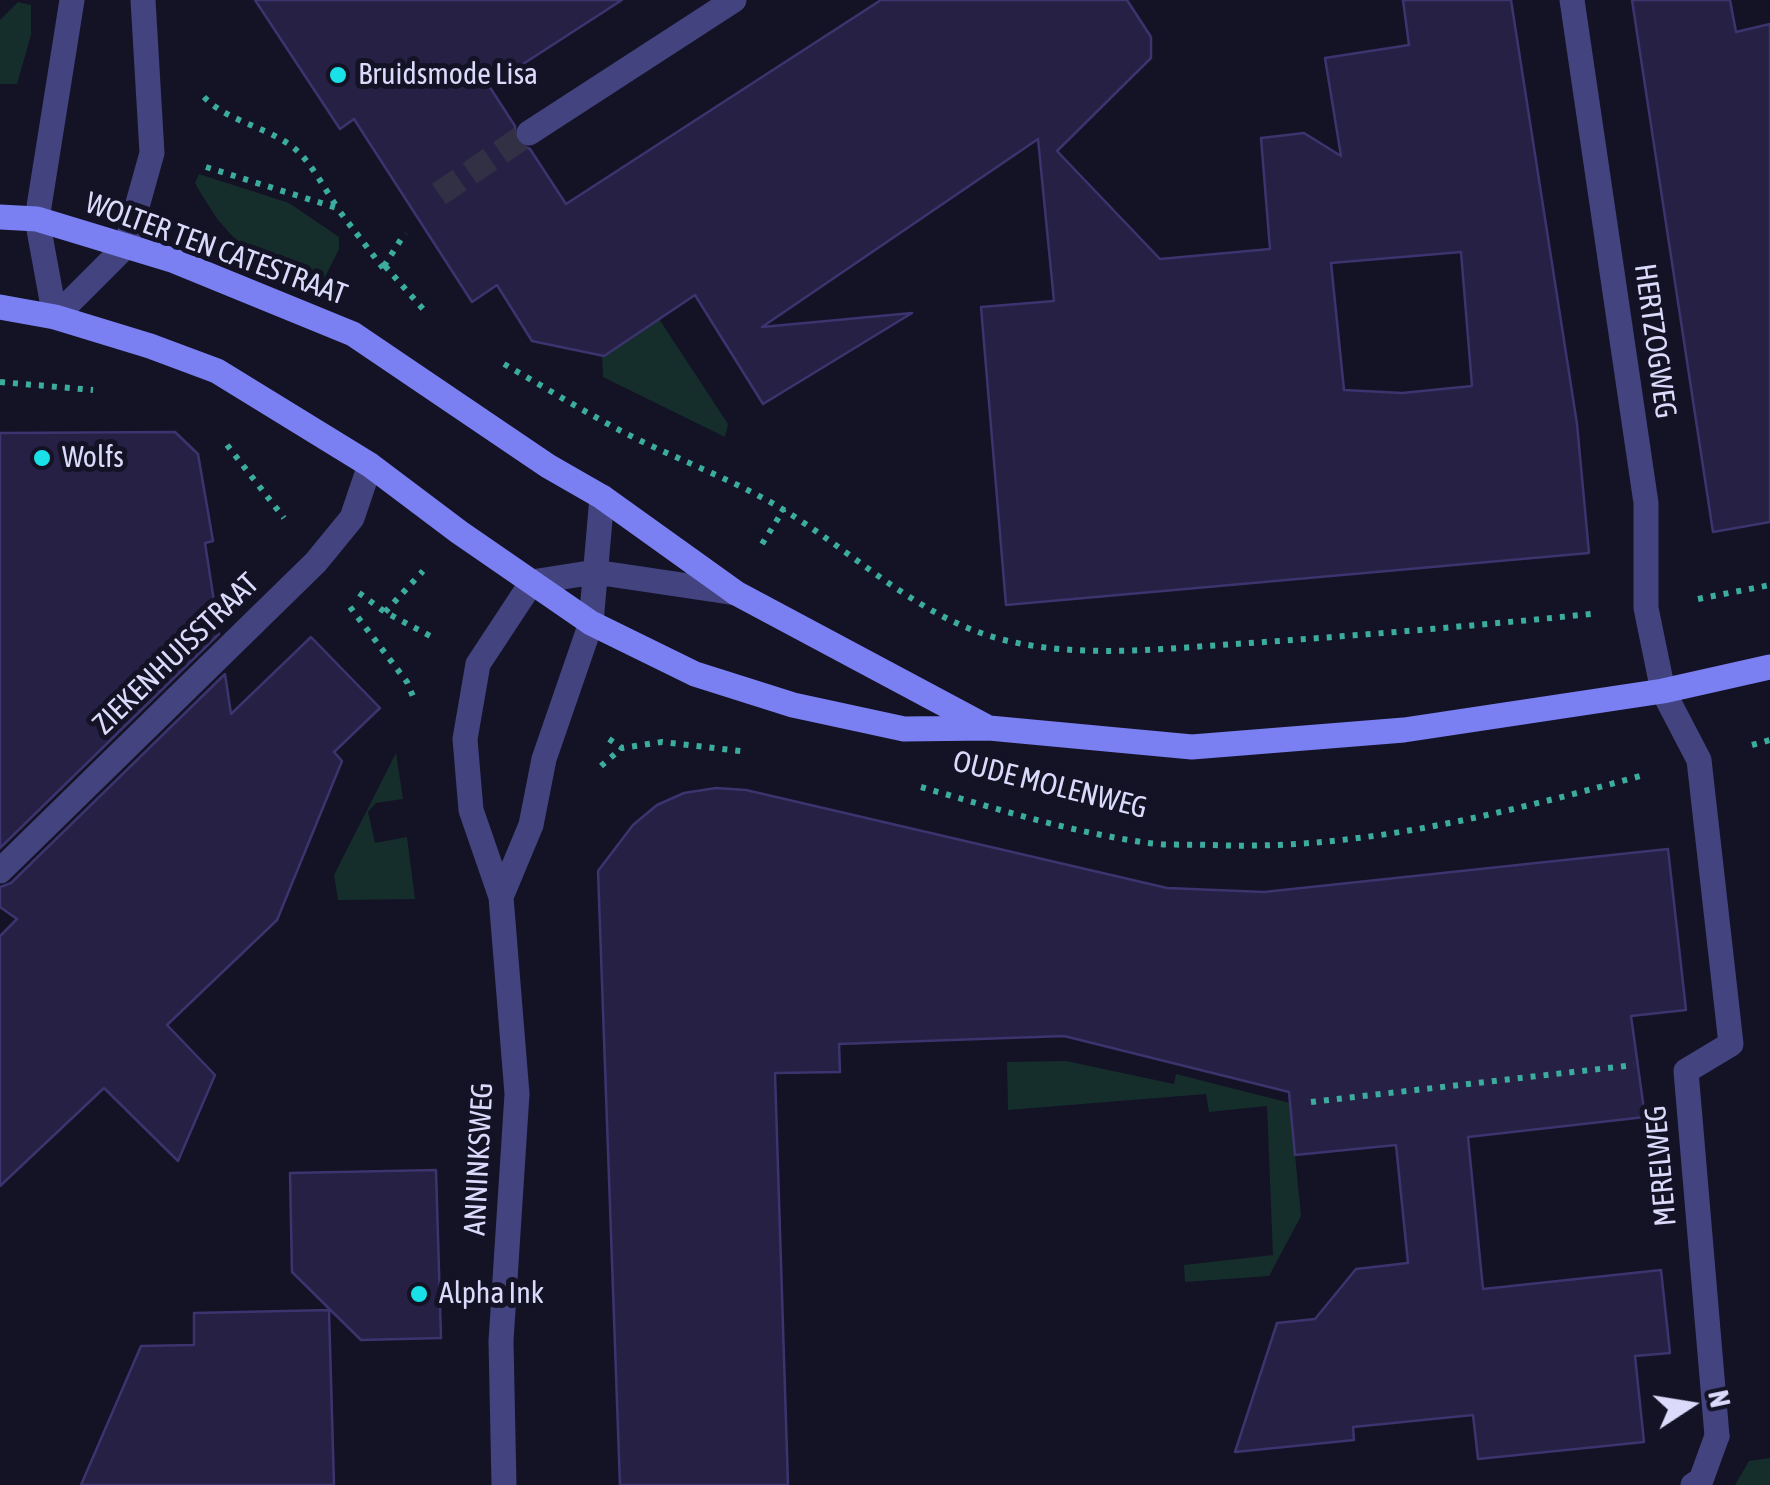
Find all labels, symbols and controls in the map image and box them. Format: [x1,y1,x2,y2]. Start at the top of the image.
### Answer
place label: Bruidsmode Lisa [358,57,538,93]
marker: Bruidsmode Lisa [327,64,349,86]
street label: WOLTER TEN CATESTRAAT [80,185,352,313]
street label: HERTZOGWEG [1626,261,1684,421]
place label: Wolfs [62,440,124,476]
marker: Wolfs [31,447,53,469]
street label: ZIEKENHUISSTRAAT [86,566,266,742]
street label: OUDE MOLENWEG [949,743,1151,827]
street label: ANNINKSWEG [457,1082,501,1236]
street label: MERELWEG [1638,1104,1684,1228]
place label: Alpha Ink [439,1276,544,1312]
marker: Alpha Ink [408,1283,430,1305]
north arrow [1640,1355,1740,1455]
text: N [1702,1387,1737,1410]

